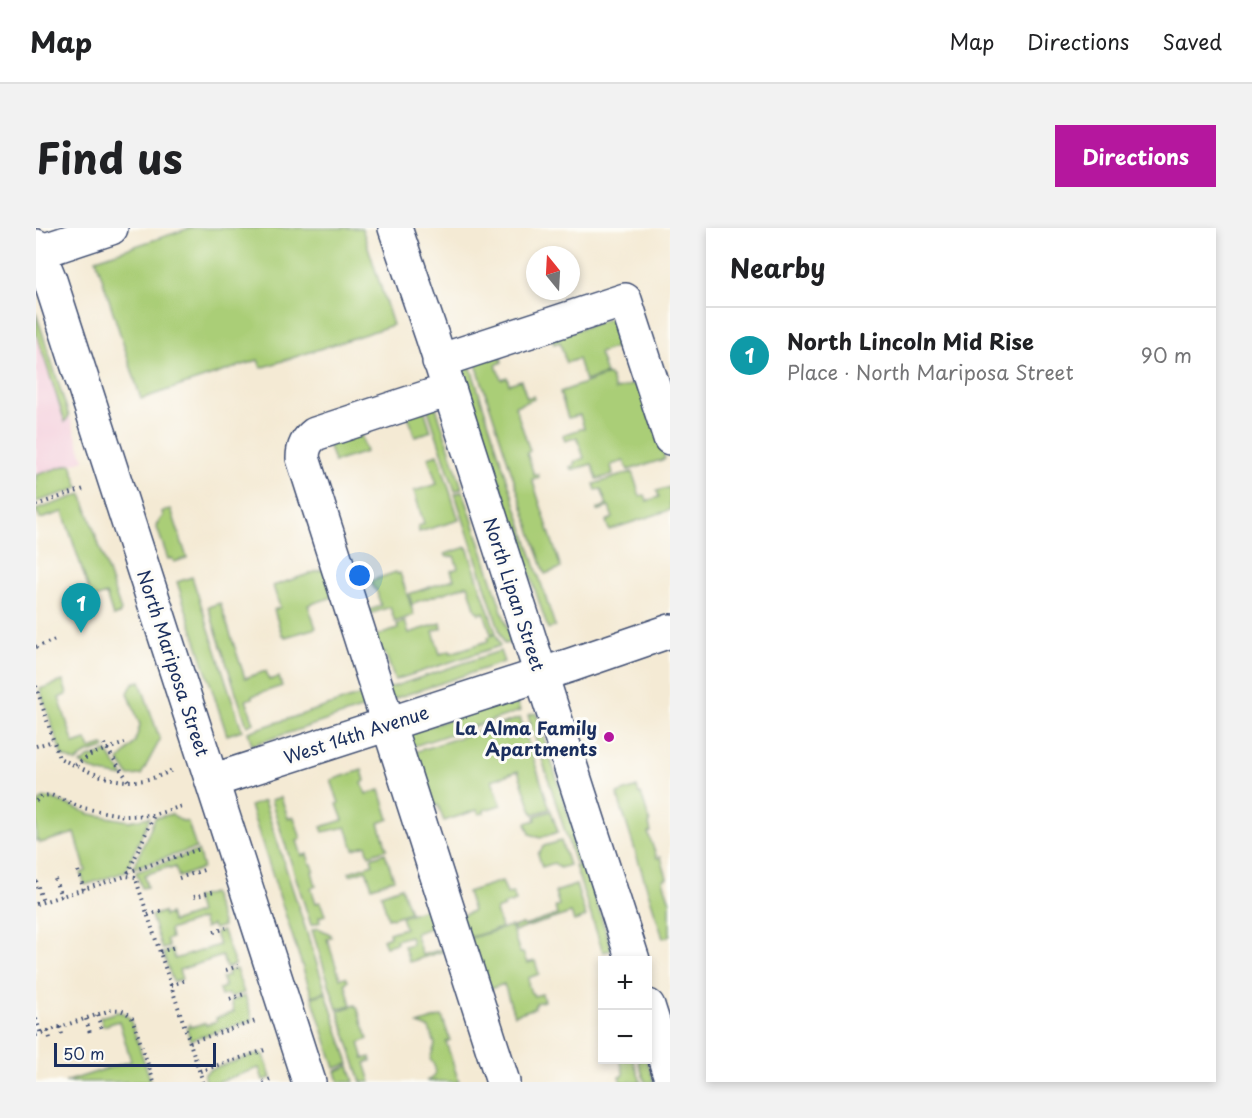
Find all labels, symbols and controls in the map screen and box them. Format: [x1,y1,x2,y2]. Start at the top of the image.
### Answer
text: Map [30,20,92,63]
text: Map [949,25,994,57]
text: Directions [1027,25,1129,57]
text: Saved [1162,25,1222,57]
text: Find us [36,125,183,188]
button: Directions [1055,125,1216,187]
north arrow [526,246,580,300]
text: Nearby [730,248,825,287]
text: North Lincoln Mid Rise [787,324,1034,357]
text: 1 [745,340,754,370]
text: 90 m [1141,340,1192,370]
text: Place · North Mariposa Street [787,357,1074,387]
street label: North Lipan Street [477,514,553,674]
your location [345,561,374,590]
street label: North Mariposa Street [131,566,217,760]
pin: 1 [62,584,100,633]
street label: West 14th Avenue [280,698,432,770]
place label: La Alma Family Apartments [455,714,597,762]
marker: La Alma Family Apartments [602,730,616,744]
map controls [598,956,652,1064]
button: + [598,956,652,1010]
button: − [598,1010,652,1064]
scale bar [54,1040,216,1068]
text: 50 m [63,1041,104,1065]

